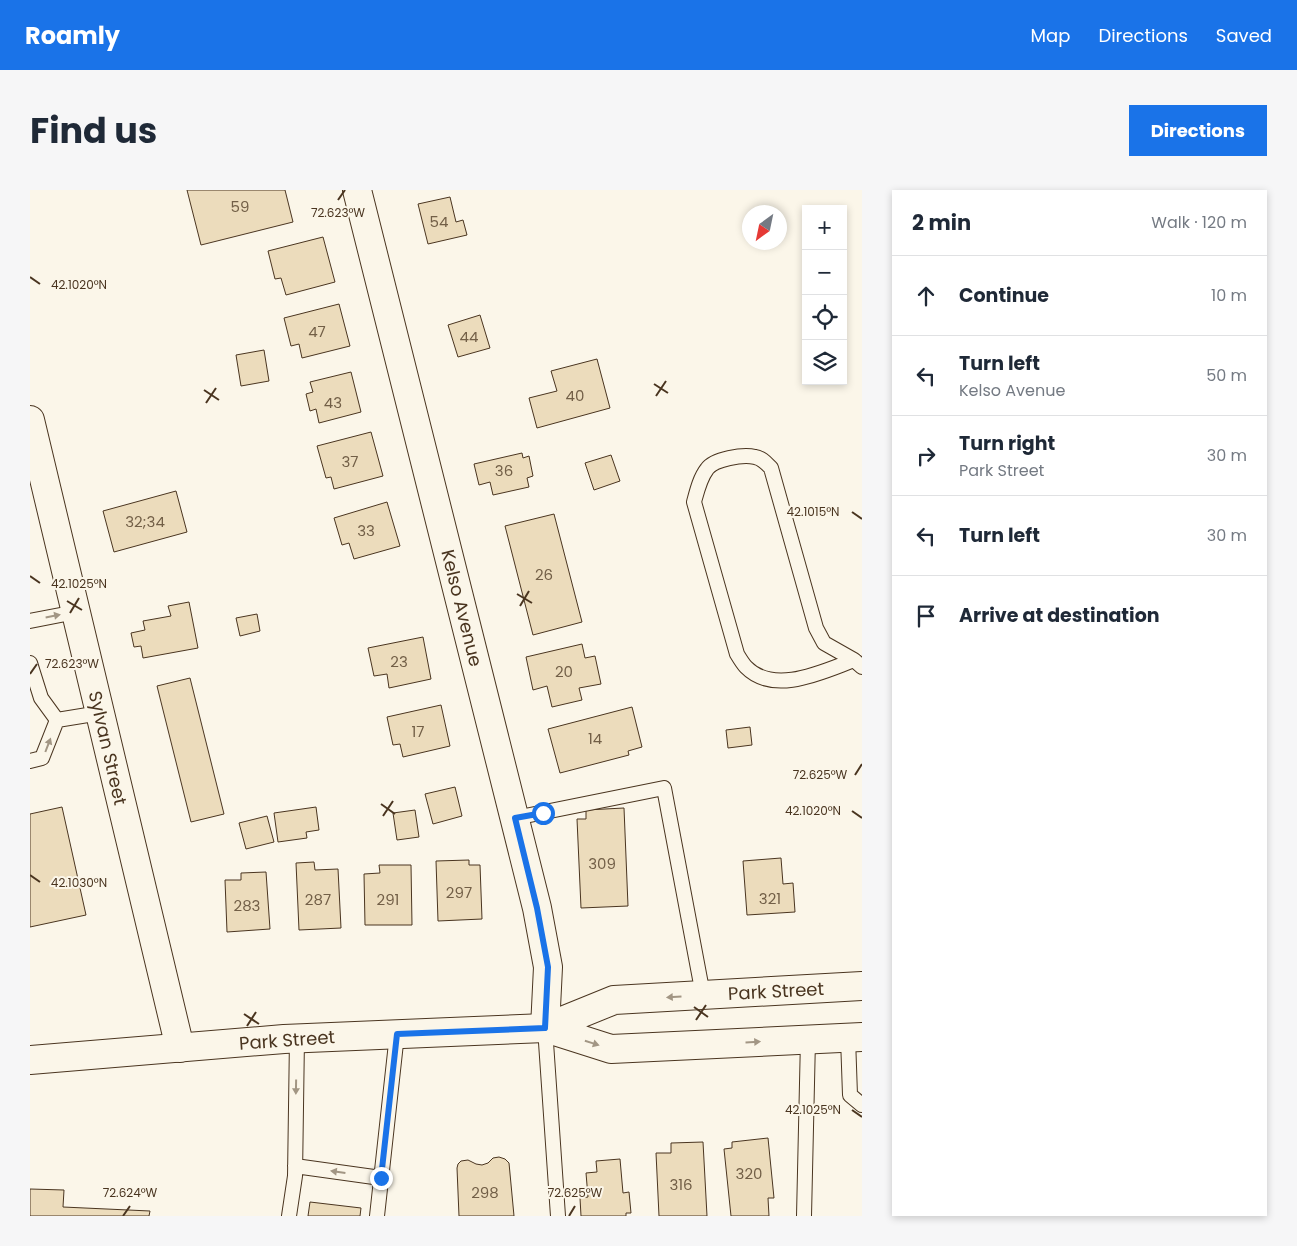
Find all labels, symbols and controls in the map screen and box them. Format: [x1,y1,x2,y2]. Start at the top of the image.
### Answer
text: Roamly [25,19,120,52]
text: Map [1031,23,1070,48]
text: Directions [1098,23,1188,48]
text: Saved [1216,23,1272,48]
button: Directions [1129,105,1267,156]
text: Find us [30,106,157,155]
house number: 59 [231,196,249,217]
text: 72.623°W [311,204,365,221]
north arrow [742,205,787,250]
map controls [802,205,847,385]
button: + [802,205,847,250]
text: 2 min [912,208,971,237]
house number: 54 [430,211,448,232]
text: Walk · 120 m [1151,211,1247,234]
button: − [802,250,847,295]
text: 42.1020°N [51,276,107,293]
icon: ahead [912,282,940,310]
text: Continue [959,282,1049,309]
text: 10 m [1211,284,1247,307]
button: locate [802,295,847,340]
house number: 47 [308,321,326,342]
house number: 44 [460,326,478,347]
button: layers [802,340,847,385]
text: Turn left [959,350,1040,377]
icon: left [912,362,940,390]
text: 50 m [1206,364,1247,387]
text: Kelso Avenue [959,379,1065,402]
house number: 40 [566,385,584,406]
house number: 43 [324,392,342,413]
text: Turn right [959,430,1055,457]
icon: right [912,442,940,470]
text: 30 m [1207,444,1247,467]
house number: 37 [341,451,359,472]
text: Park Street [959,459,1044,482]
house number: 36 [495,460,513,481]
text: 42.1015°N [786,503,840,520]
house number: 32;34 [125,511,165,532]
house number: 33 [357,520,375,541]
icon: left [912,522,940,550]
text: Turn left [959,522,1040,549]
text: 30 m [1207,524,1247,547]
street label: Kelso Avenue [435,547,489,669]
house number: 26 [535,564,553,585]
text: 42.1025°N [51,575,107,592]
icon: arrive [912,602,940,630]
text: Arrive at destination [959,602,1160,629]
one-way arrow [45,612,61,620]
house number: 23 [390,651,408,672]
text: 72.623°W [45,655,99,672]
house number: 20 [555,661,573,682]
street label: Sylvan Street [83,688,133,808]
house number: 17 [412,721,425,742]
house number: 14 [588,728,602,749]
one-way arrow [44,738,52,752]
text: 72.625°W [793,766,848,783]
route start [532,802,555,825]
text: 42.1020°N [785,802,841,819]
house number: 309 [588,853,616,874]
text: 42.1030°N [51,874,107,891]
house number: 297 [446,882,472,903]
house number: 321 [759,888,781,909]
house number: 287 [305,889,331,910]
house number: 291 [377,889,399,910]
house number: 283 [234,895,260,916]
street label: Park Street [727,976,825,1006]
one-way arrow [665,993,681,1001]
street label: Park Street [238,1024,336,1056]
one-way arrow [745,1038,761,1046]
one-way arrow [584,1039,599,1047]
one-way arrow [292,1079,300,1095]
text: 42.1025°N [785,1101,841,1118]
house number: 320 [736,1163,762,1184]
one-way arrow [330,1167,346,1175]
route end [370,1167,393,1190]
house number: 316 [669,1174,693,1195]
house number: 298 [471,1182,499,1203]
text: 72.624°W [103,1184,158,1201]
text: 72.625°W [548,1184,603,1201]

